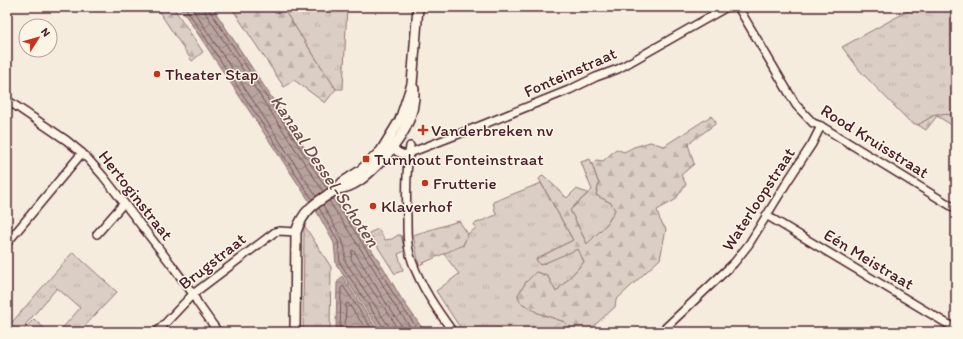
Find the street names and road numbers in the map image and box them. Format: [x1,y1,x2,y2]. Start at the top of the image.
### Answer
street label: Fonteinstraat [521,43,619,101]
street label: Rood Kruisstraat [817,100,933,182]
street label: Waterloopstraat [717,143,799,254]
street label: Hertoginstraat [95,146,178,244]
street label: Eén Meistraat [820,224,918,294]
street label: Brugstraat [174,229,250,293]

